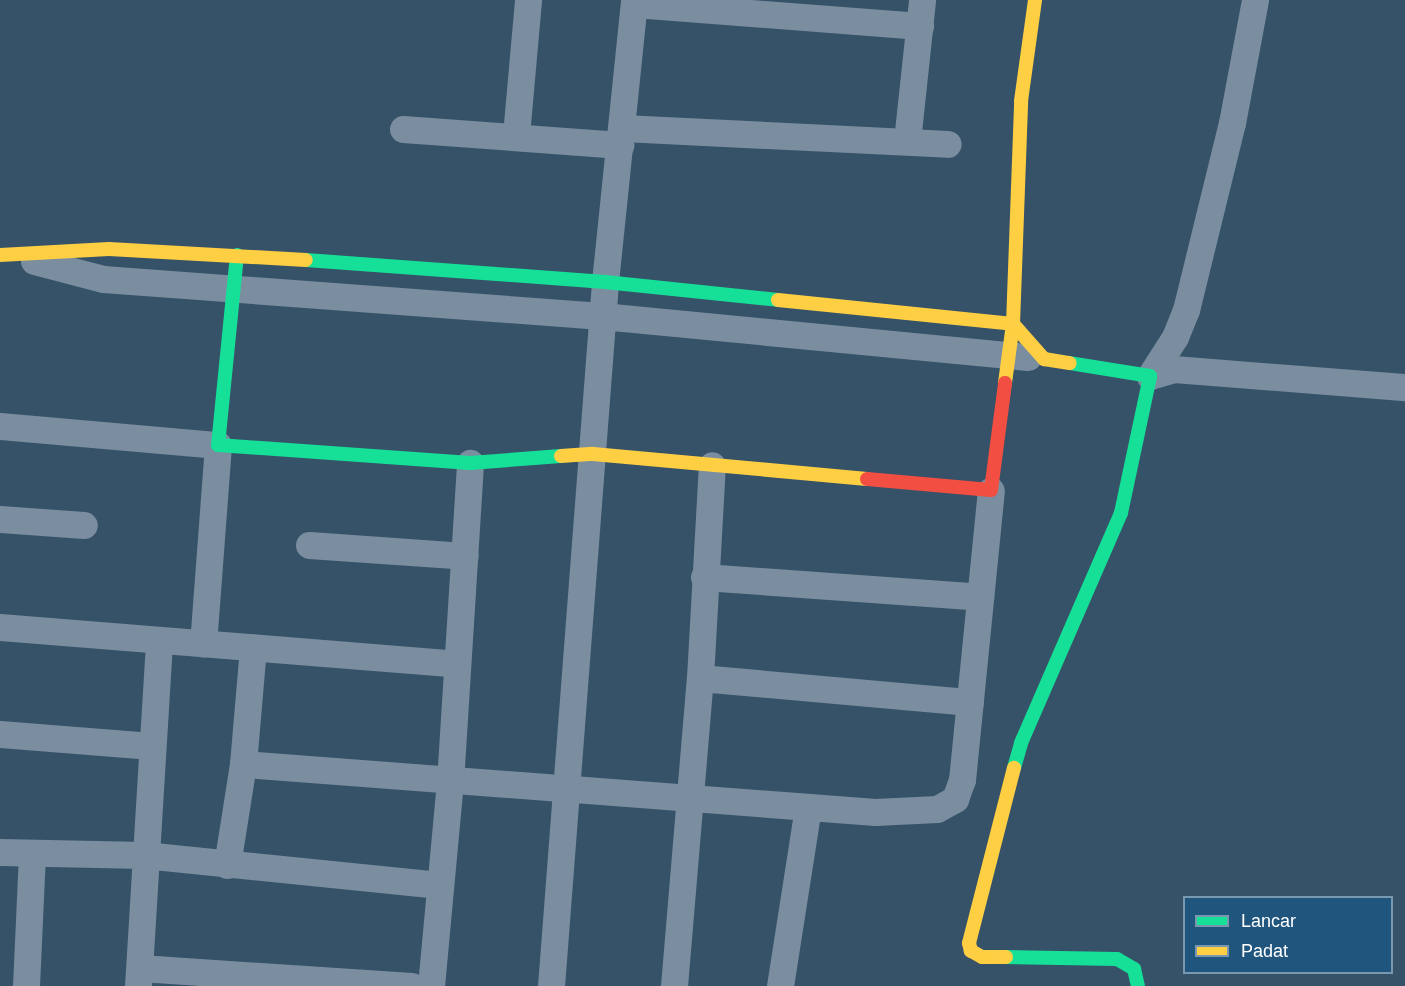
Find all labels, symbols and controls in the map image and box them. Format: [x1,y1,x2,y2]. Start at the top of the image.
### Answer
legend [1183,896,1393,974]
text: Lancar [1241,911,1296,931]
text: Padat [1241,941,1288,961]

